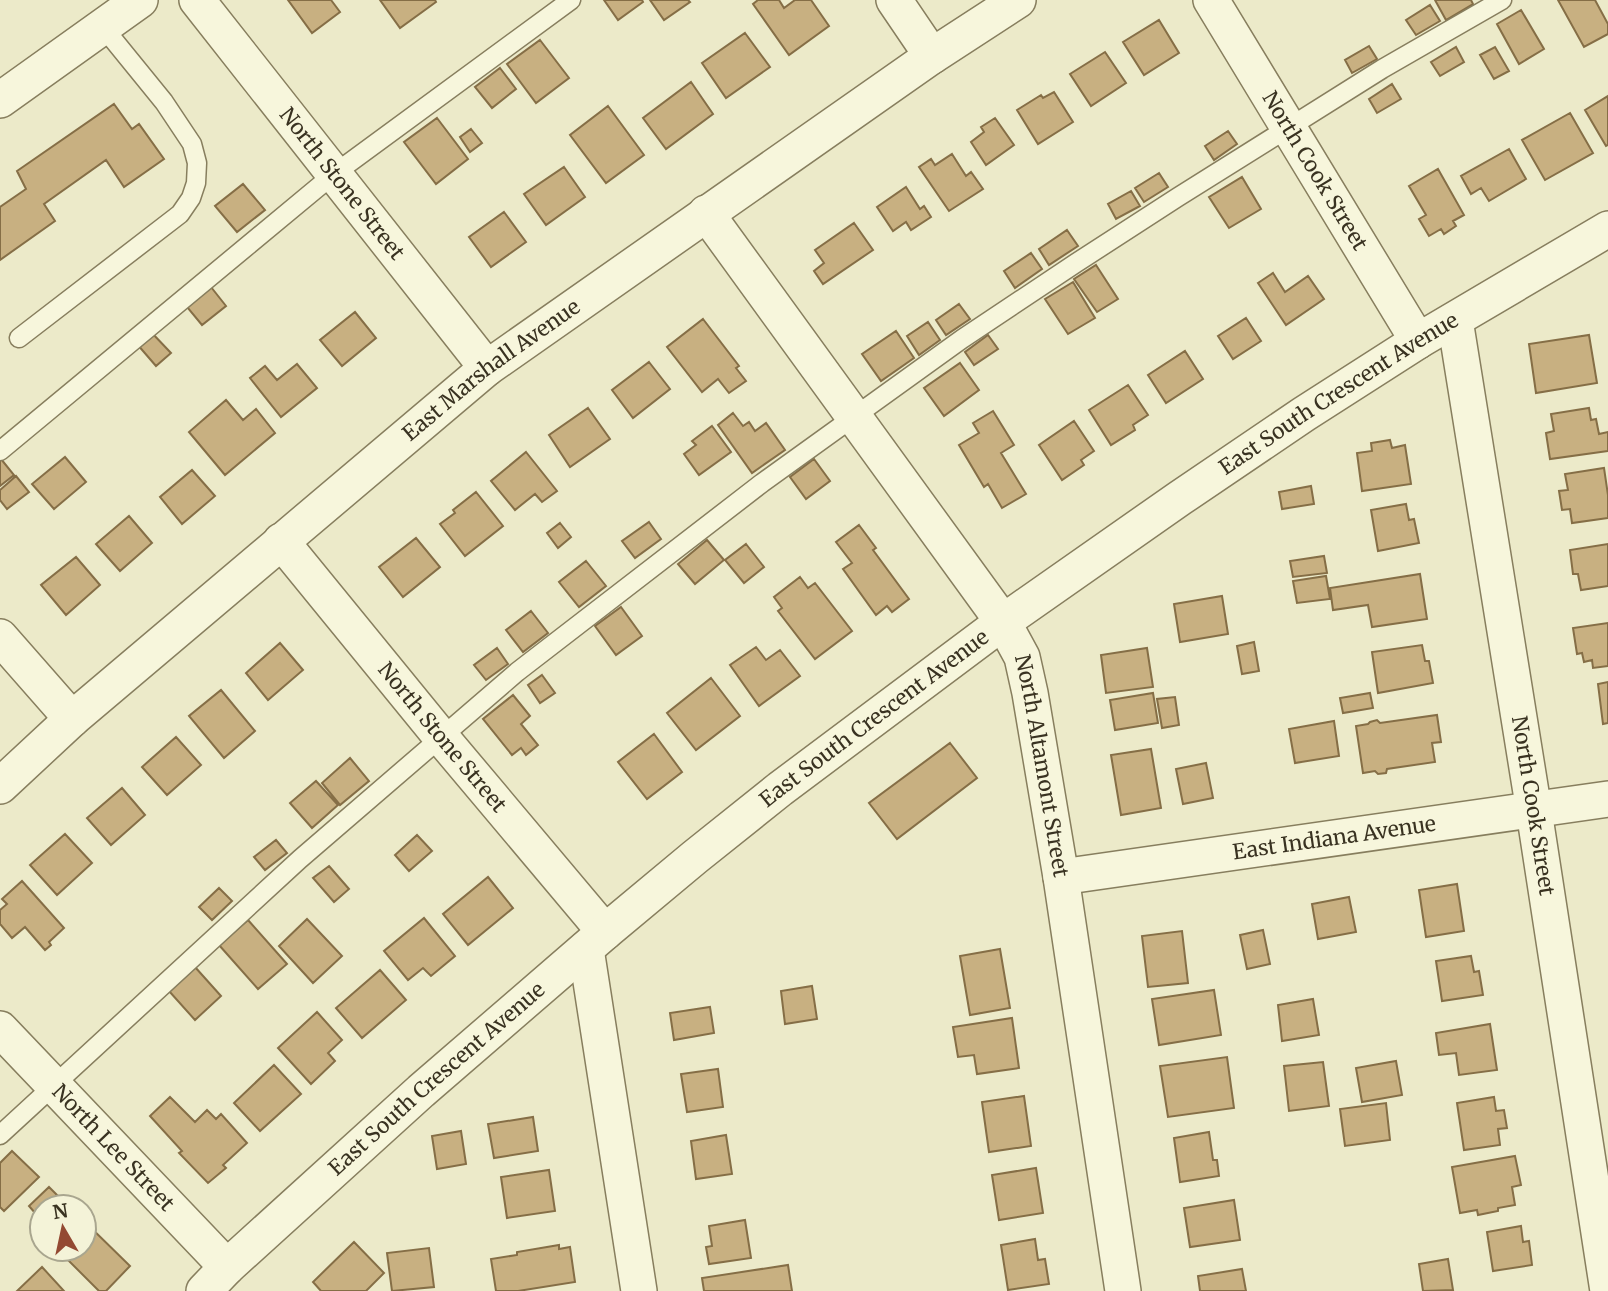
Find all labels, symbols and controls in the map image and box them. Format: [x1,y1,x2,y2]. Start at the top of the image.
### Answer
street label: North Cook Street [1257,86,1374,255]
street label: North Stone Street [274,102,411,265]
street label: East Marshall Avenue [397,293,585,447]
street label: East South Crescent Avenue [1214,306,1463,481]
street label: East South Crescent Avenue [754,623,994,813]
street label: North Altamont Street [1009,652,1075,879]
street label: North Stone Street [372,656,513,818]
street label: North Cook Street [1506,714,1561,897]
street label: East Indiana Avenue [1231,810,1438,865]
street label: East South Crescent Avenue [323,976,550,1181]
street label: North Lee Street [48,1080,180,1216]
north arrow [28,1193,98,1263]

